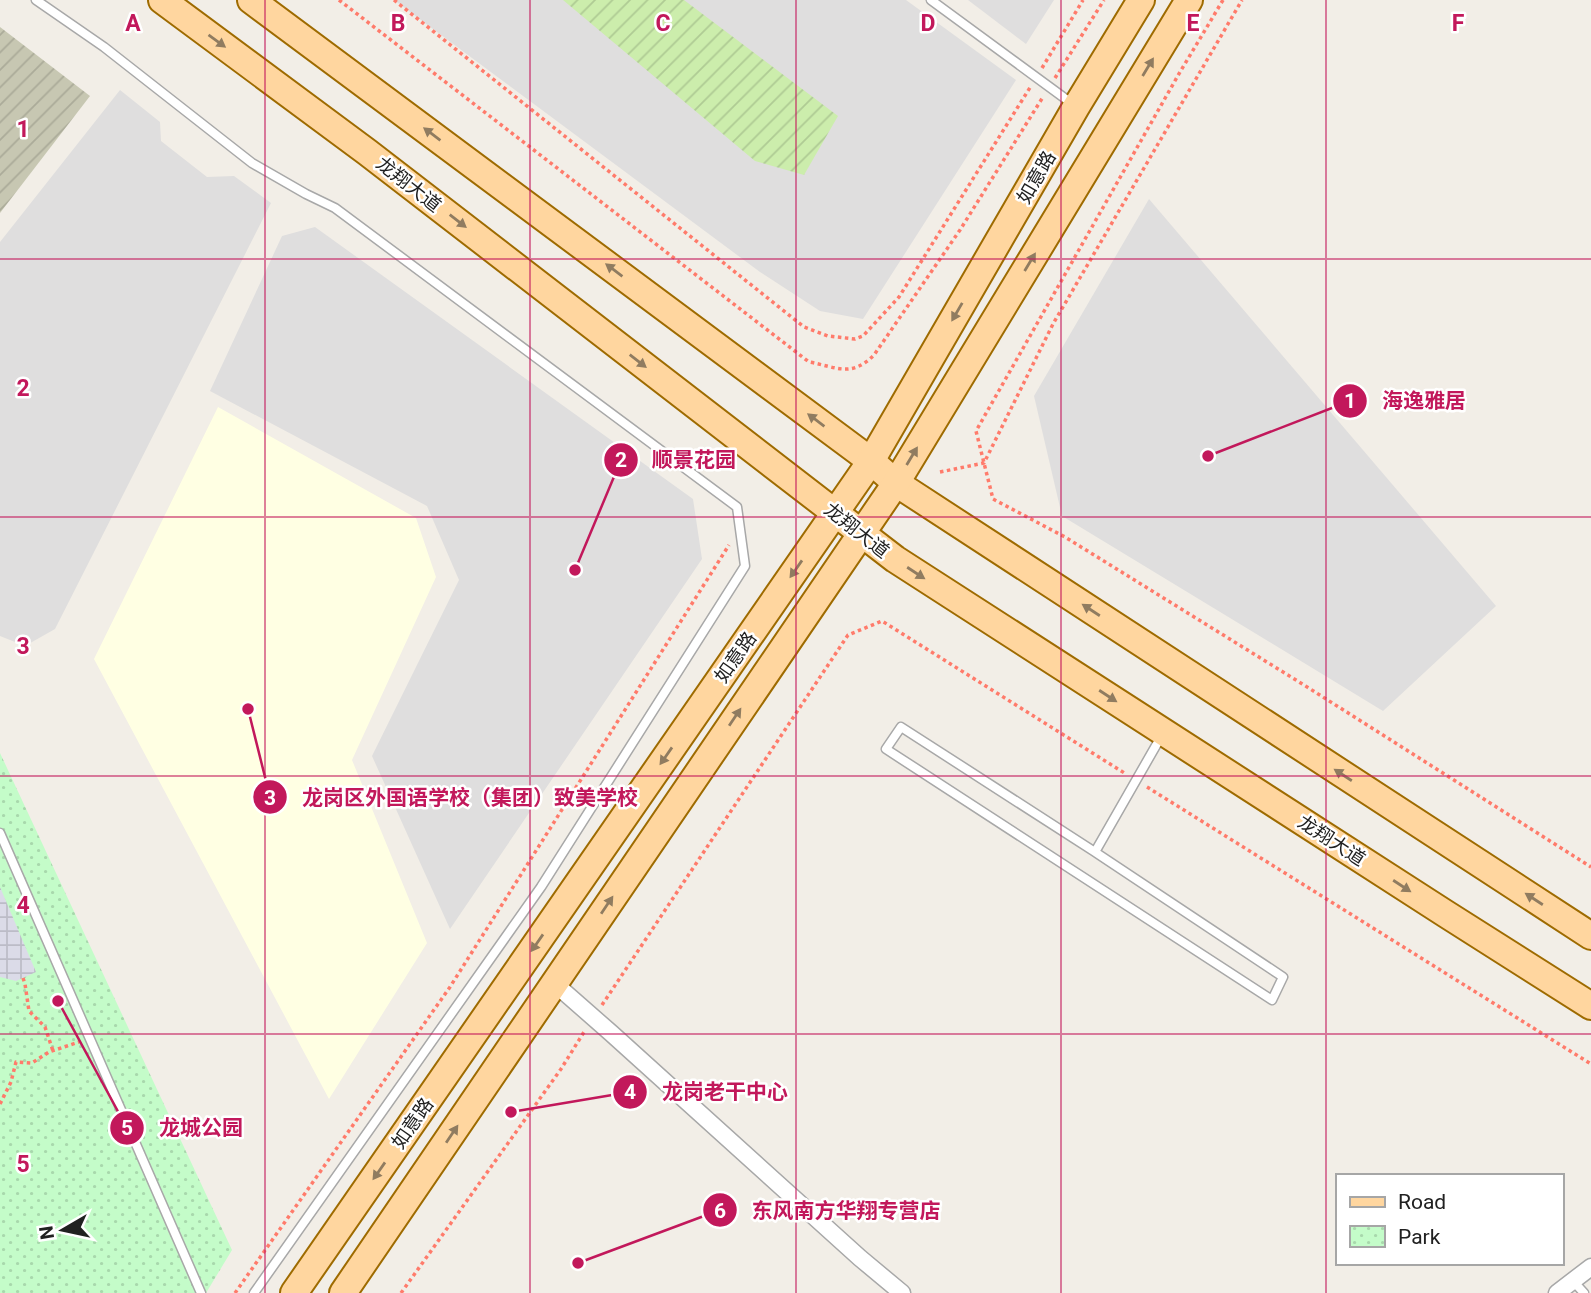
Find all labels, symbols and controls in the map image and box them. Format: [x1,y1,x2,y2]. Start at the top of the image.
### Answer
text: A [125,10,141,37]
text: B [391,10,405,37]
text: C [655,10,671,37]
text: D [921,10,935,37]
text: E [1187,10,1200,37]
text: F [1452,10,1465,37]
one-way arrow [208,33,226,47]
one-way arrow [1142,58,1155,77]
text: 1 [16,116,30,143]
one-way arrow [423,127,441,141]
street label: 如意路 [1012,147,1061,208]
street label: 龙翔大道 [372,152,446,217]
one-way arrow [448,214,466,229]
one-way arrow [1024,252,1037,271]
one-way arrow [605,263,623,277]
one-way arrow [952,302,964,322]
one-way arrow [628,353,646,368]
text: 2 [16,375,30,402]
callout: 海逸雅居 [1333,380,1480,422]
text: 1 [1344,389,1356,413]
text: 海逸雅居 [1382,389,1466,413]
one-way arrow [808,413,826,428]
callout: 顺景花园 [603,439,750,481]
one-way arrow [905,446,918,466]
text: 2 [615,448,627,472]
text: 顺景花园 [652,448,736,472]
street label: 龙翔大道 [820,498,894,563]
one-way arrow [789,560,803,578]
one-way arrow [907,567,926,580]
one-way arrow [1081,604,1101,617]
street label: 如意路 [710,627,761,687]
text: 3 [16,633,30,660]
one-way arrow [1098,690,1117,703]
one-way arrow [728,708,742,726]
one-way arrow [659,747,673,765]
one-way arrow [1333,768,1353,781]
callout: 龙岗区外国语学校（集团）致美学校 [253,776,652,818]
text: 3 [264,786,276,810]
text: 龙岗区外国语学校（集团）致美学校 [302,786,638,810]
street label: 龙翔大道 [1294,810,1370,871]
one-way arrow [1392,879,1412,892]
text: 4 [16,892,30,919]
one-way arrow [1525,892,1543,906]
one-way arrow [600,896,614,914]
one-way arrow [530,934,544,952]
callout: 龙岗老干中心 [613,1071,802,1113]
text: 4 [624,1080,636,1104]
text: 龙岗老干中心 [662,1080,788,1104]
street label: 如意路 [387,1093,438,1153]
callout: 龙城公园 [110,1107,257,1149]
text: 5 [121,1116,133,1140]
text: 龙城公园 [159,1116,243,1140]
one-way arrow [445,1124,458,1143]
text: 5 [16,1151,30,1178]
one-way arrow [373,1161,386,1180]
legend [1336,1174,1563,1265]
callout: 东风南方华翔专营店 [702,1189,954,1231]
text: Road [1398,1190,1446,1214]
north arrow [28,1195,98,1265]
text: 6 [714,1199,726,1223]
text: 东风南方华翔专营店 [752,1199,941,1223]
text: N [34,1224,59,1241]
text: Park [1398,1225,1441,1249]

